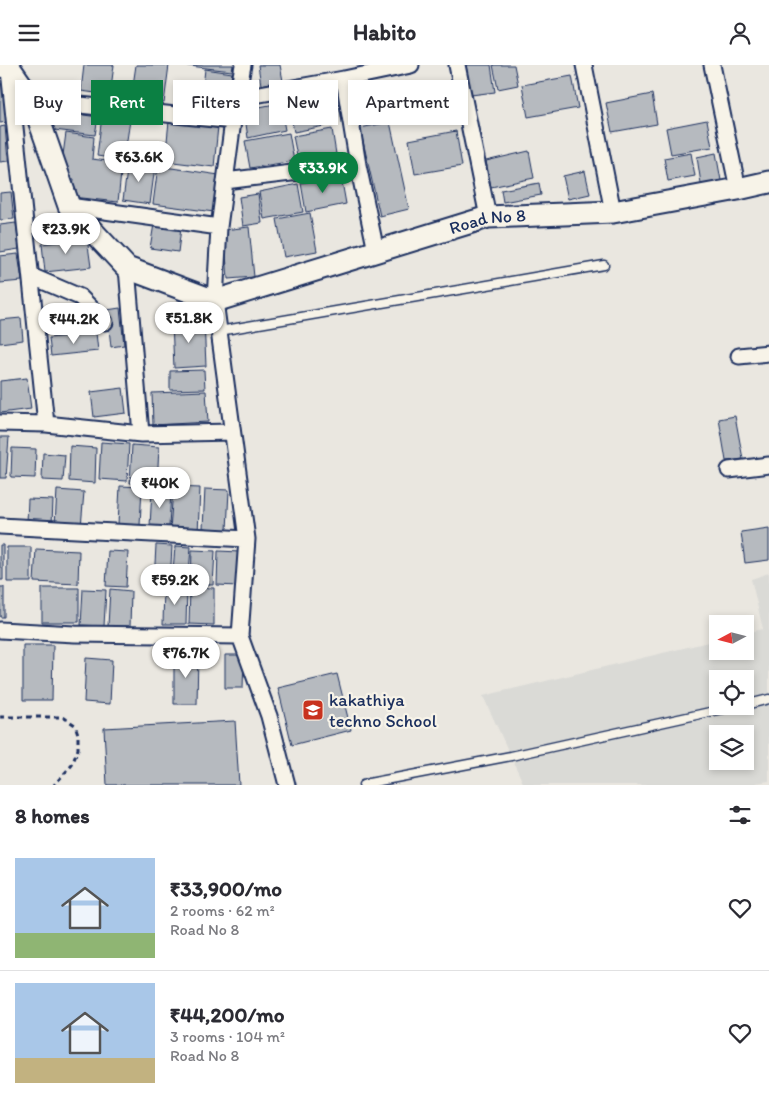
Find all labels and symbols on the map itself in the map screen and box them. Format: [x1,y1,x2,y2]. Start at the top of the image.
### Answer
pin: ₹63.6K [98,141,180,183]
pin: ₹33.9K [282,151,364,194]
street label: Road No 8 [446,204,527,239]
pin: ₹23.9K [25,213,107,255]
pin: ₹51.8K [148,301,230,344]
pin: ₹44.2K [33,303,115,345]
pin: ₹40K [130,467,190,509]
pin: ₹59.2K [134,563,216,606]
north arrow [709,615,754,660]
pin: ₹76.7K [145,637,227,679]
place label: kakathiya techno School [329,689,437,732]
school or university icon: kakathiya techno School [301,698,325,722]

